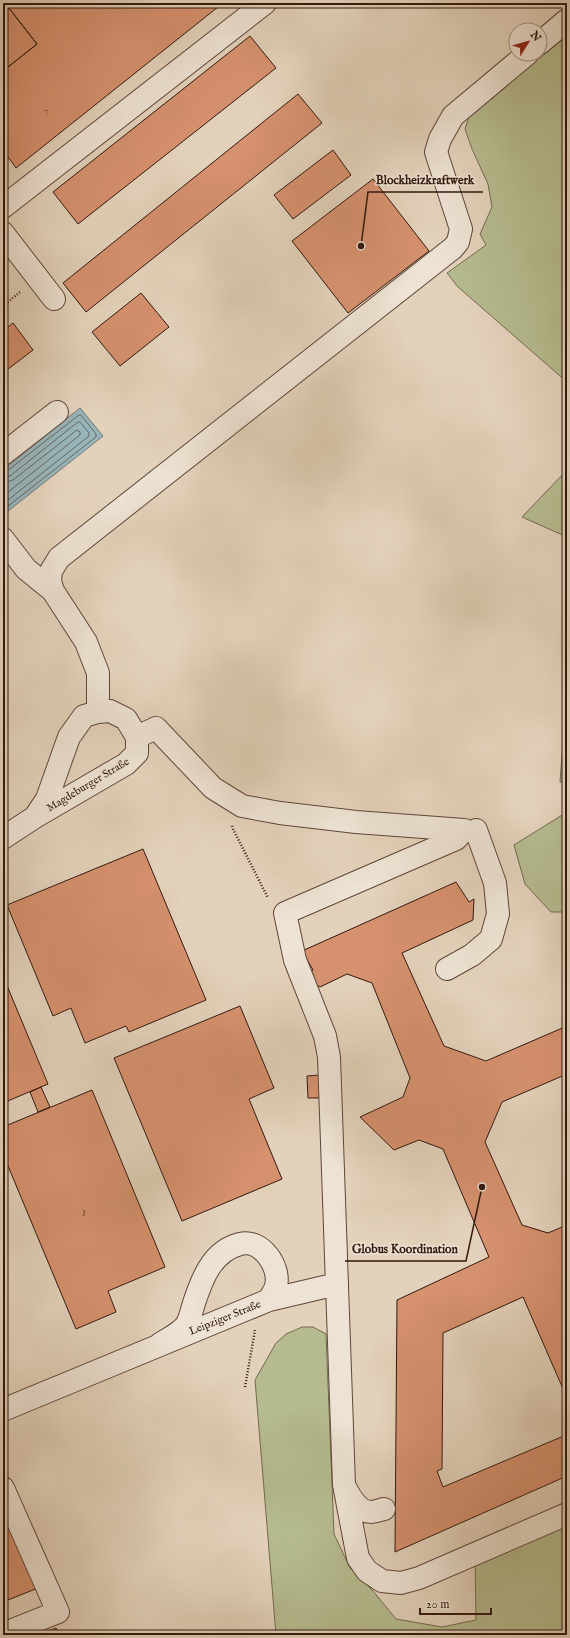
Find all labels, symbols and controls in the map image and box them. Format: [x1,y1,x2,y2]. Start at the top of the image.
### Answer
north arrow [508,22,548,62]
text: N [526,28,544,45]
house number: 7 [44,105,48,116]
callout: Blockheizkraftwerk [368,168,483,192]
text: Blockheizkraftwerk [376,173,475,188]
street label: Magdeburger Straße [44,755,132,815]
house number: 3 [82,1206,86,1217]
callout: Globus Koordination [345,1237,466,1261]
text: Globus Koordination [352,1242,459,1257]
street label: Leipziger Straße [187,1297,263,1339]
scale bar [420,1590,491,1616]
text: 20 m [426,1597,449,1612]

